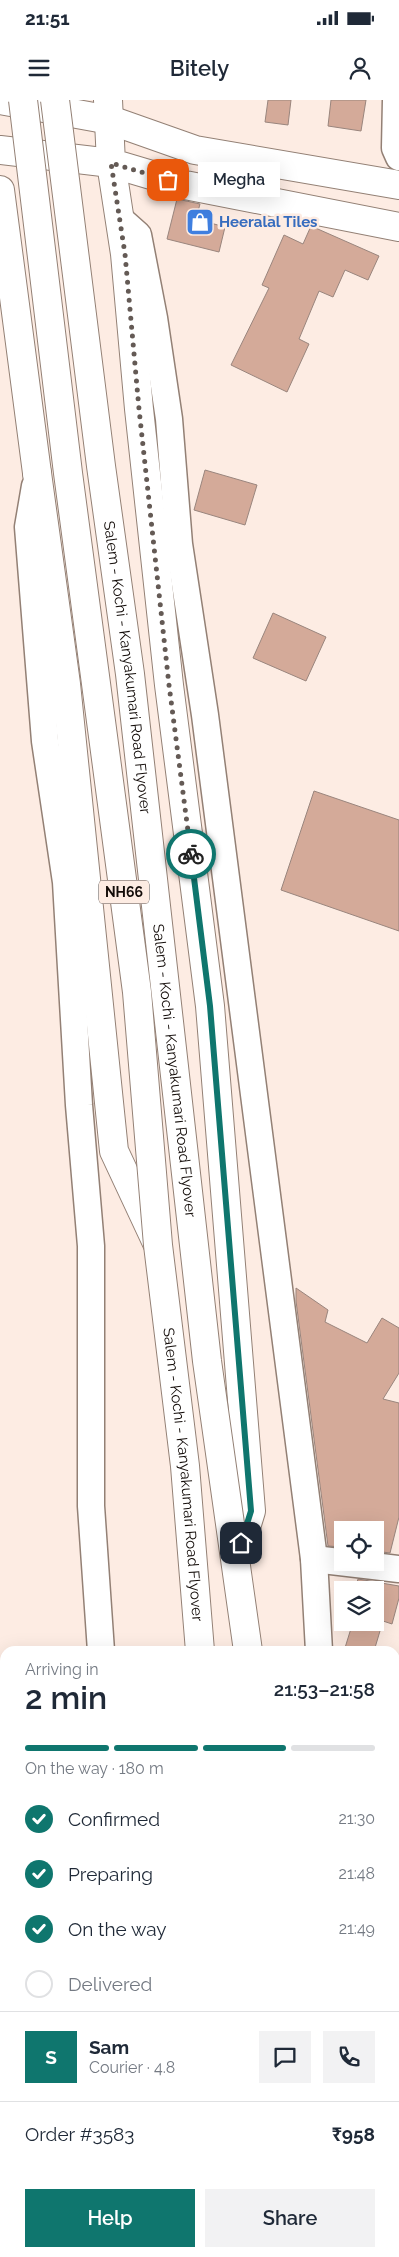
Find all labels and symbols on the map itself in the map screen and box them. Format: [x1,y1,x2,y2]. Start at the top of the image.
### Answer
pin [147,159,189,201]
callout: Megha [198,162,280,198]
shop icon: Heeralal Tiles [185,207,215,237]
place label: Heeralal Tiles [219,213,318,231]
street label: Salem - Kochi - Kanyakumari Road Flyover [100,520,155,816]
courier [166,829,216,879]
road number: NH66 [99,880,149,904]
street label: Salem - Kochi - Kanyakumari Road Flyover [149,923,200,1219]
street label: Salem - Kochi - Kanyakumari Road Flyover [159,1327,207,1623]
pin [220,1522,262,1564]

